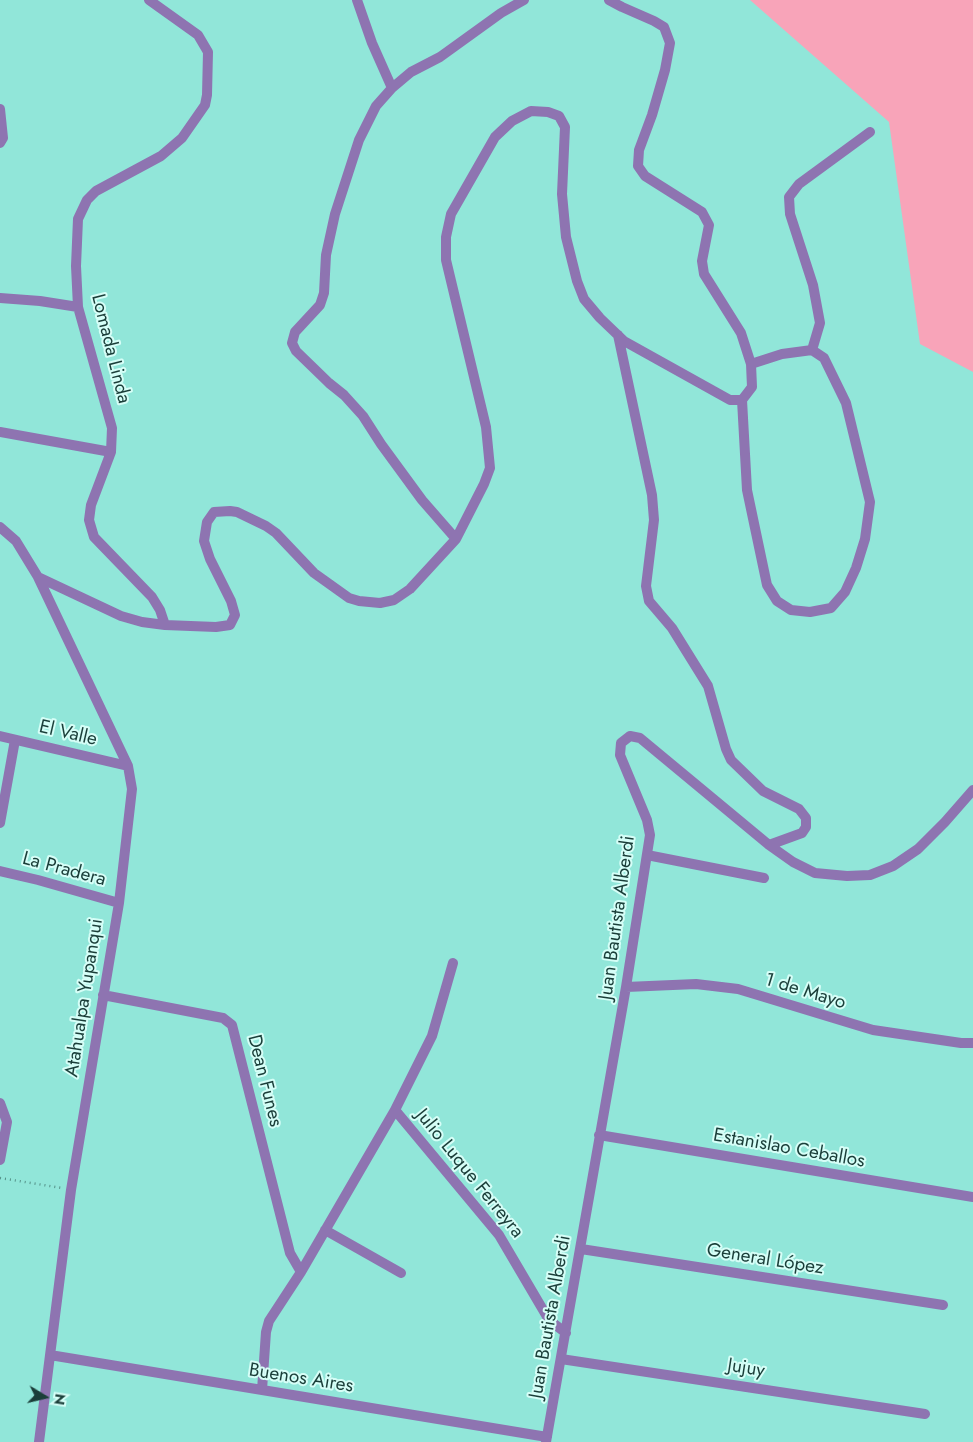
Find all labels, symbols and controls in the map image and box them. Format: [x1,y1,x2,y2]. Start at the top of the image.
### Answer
street label: Lomada Linda [85,292,135,406]
street label: El Valle [37,716,99,752]
street label: Juan Bautista Alberdi [595,835,641,1001]
street label: La Pradera [20,848,108,892]
street label: Atahualpa Yupanqui [61,917,109,1079]
street label: 1 de Mayo [762,969,848,1015]
street label: Dean Funes [242,1033,286,1129]
street label: Julio Luque Ferreyra [410,1105,528,1243]
street label: Estanislao Ceballos [711,1124,867,1174]
street label: Juan Bautista Alberdi [525,1234,577,1400]
street label: General López [705,1240,825,1280]
street label: Jujuy [726,1355,766,1383]
street label: Buenos Aires [247,1360,355,1398]
north arrow [20,1372,70,1422]
text: N [49,1392,71,1406]

